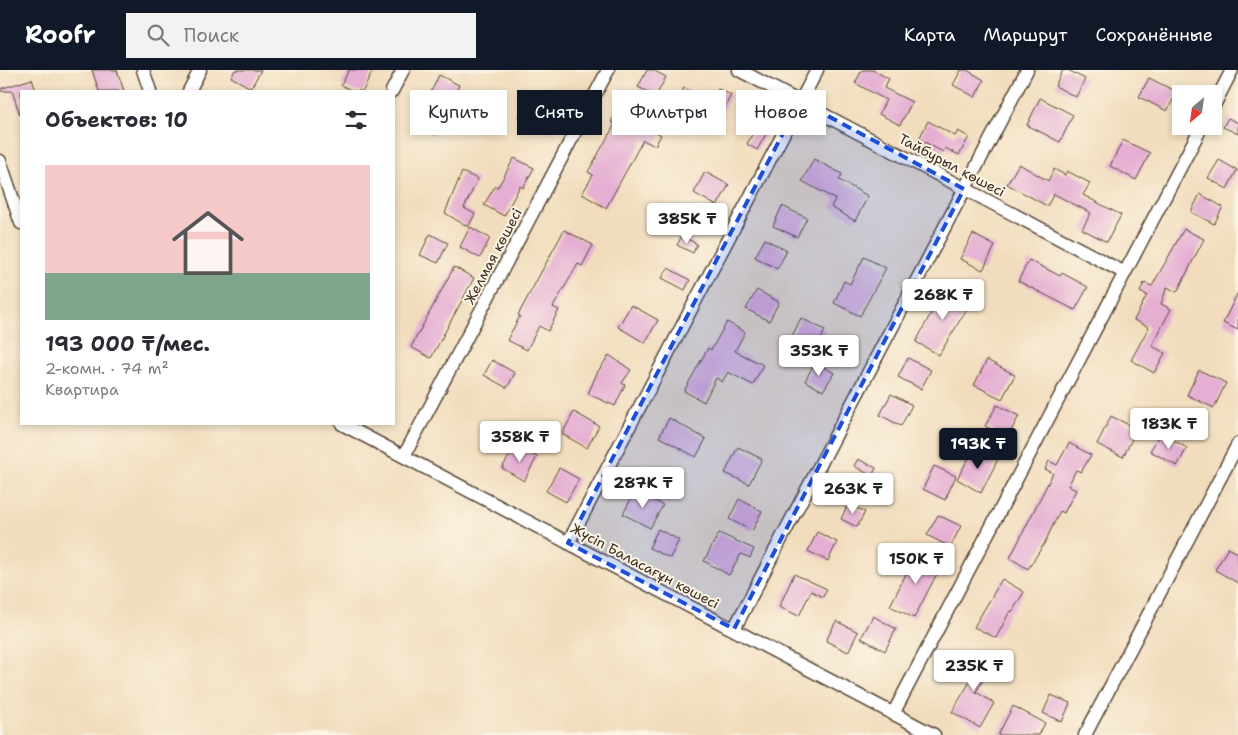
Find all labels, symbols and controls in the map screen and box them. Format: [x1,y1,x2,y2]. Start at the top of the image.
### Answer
search box [126,13,476,58]
text: Roofr [25,19,96,51]
icon: search [144,21,172,49]
text: Поиск [184,23,239,48]
text: Карта [904,23,955,47]
text: Маршрут [983,23,1067,47]
text: Сохранённые [1095,23,1213,47]
north arrow [1172,85,1222,135]
map controls [1172,85,1222,135]
chip: Купить [410,90,507,135]
chip: Снять [517,90,602,135]
chip: Фильтры [612,90,726,135]
chip: Новое [736,90,826,135]
text: Объектов: 10 [45,106,188,134]
icon: filters [342,106,370,134]
street label: Тайбурыл көшесі [896,129,1008,201]
icon: home [163,198,253,288]
pin: 385K ₸ [646,202,728,245]
street label: Желмая көшесі [460,205,526,307]
text: 385K ₸ [658,208,716,229]
pin: 268K ₸ [902,278,984,321]
text: 268K ₸ [913,284,973,305]
text: 193 000 ₸/мес. [45,330,210,358]
pin: 353K ₸ [778,334,860,377]
text: 353K ₸ [790,340,848,361]
text: 2-комн. · 74 m² [45,358,169,379]
text: Квартира [45,379,119,400]
pin: 183K ₸ [1128,408,1210,450]
text: 183K ₸ [1141,413,1197,434]
pin: 358K ₸ [479,420,561,463]
text: 358K ₸ [491,426,549,447]
pin: 193K ₸ [937,428,1019,470]
text: 193K ₸ [950,433,1006,454]
pin: 287K ₸ [602,466,684,509]
text: 287K ₸ [613,472,673,493]
pin: 263K ₸ [812,472,894,515]
text: 263K ₸ [823,478,883,499]
street label: Жүсіп Баласағұн көшесі [568,519,722,613]
pin: 150K ₸ [875,542,957,585]
text: 150K ₸ [889,548,943,569]
pin: 235K ₸ [933,650,1015,692]
text: 235K ₸ [945,655,1003,676]

